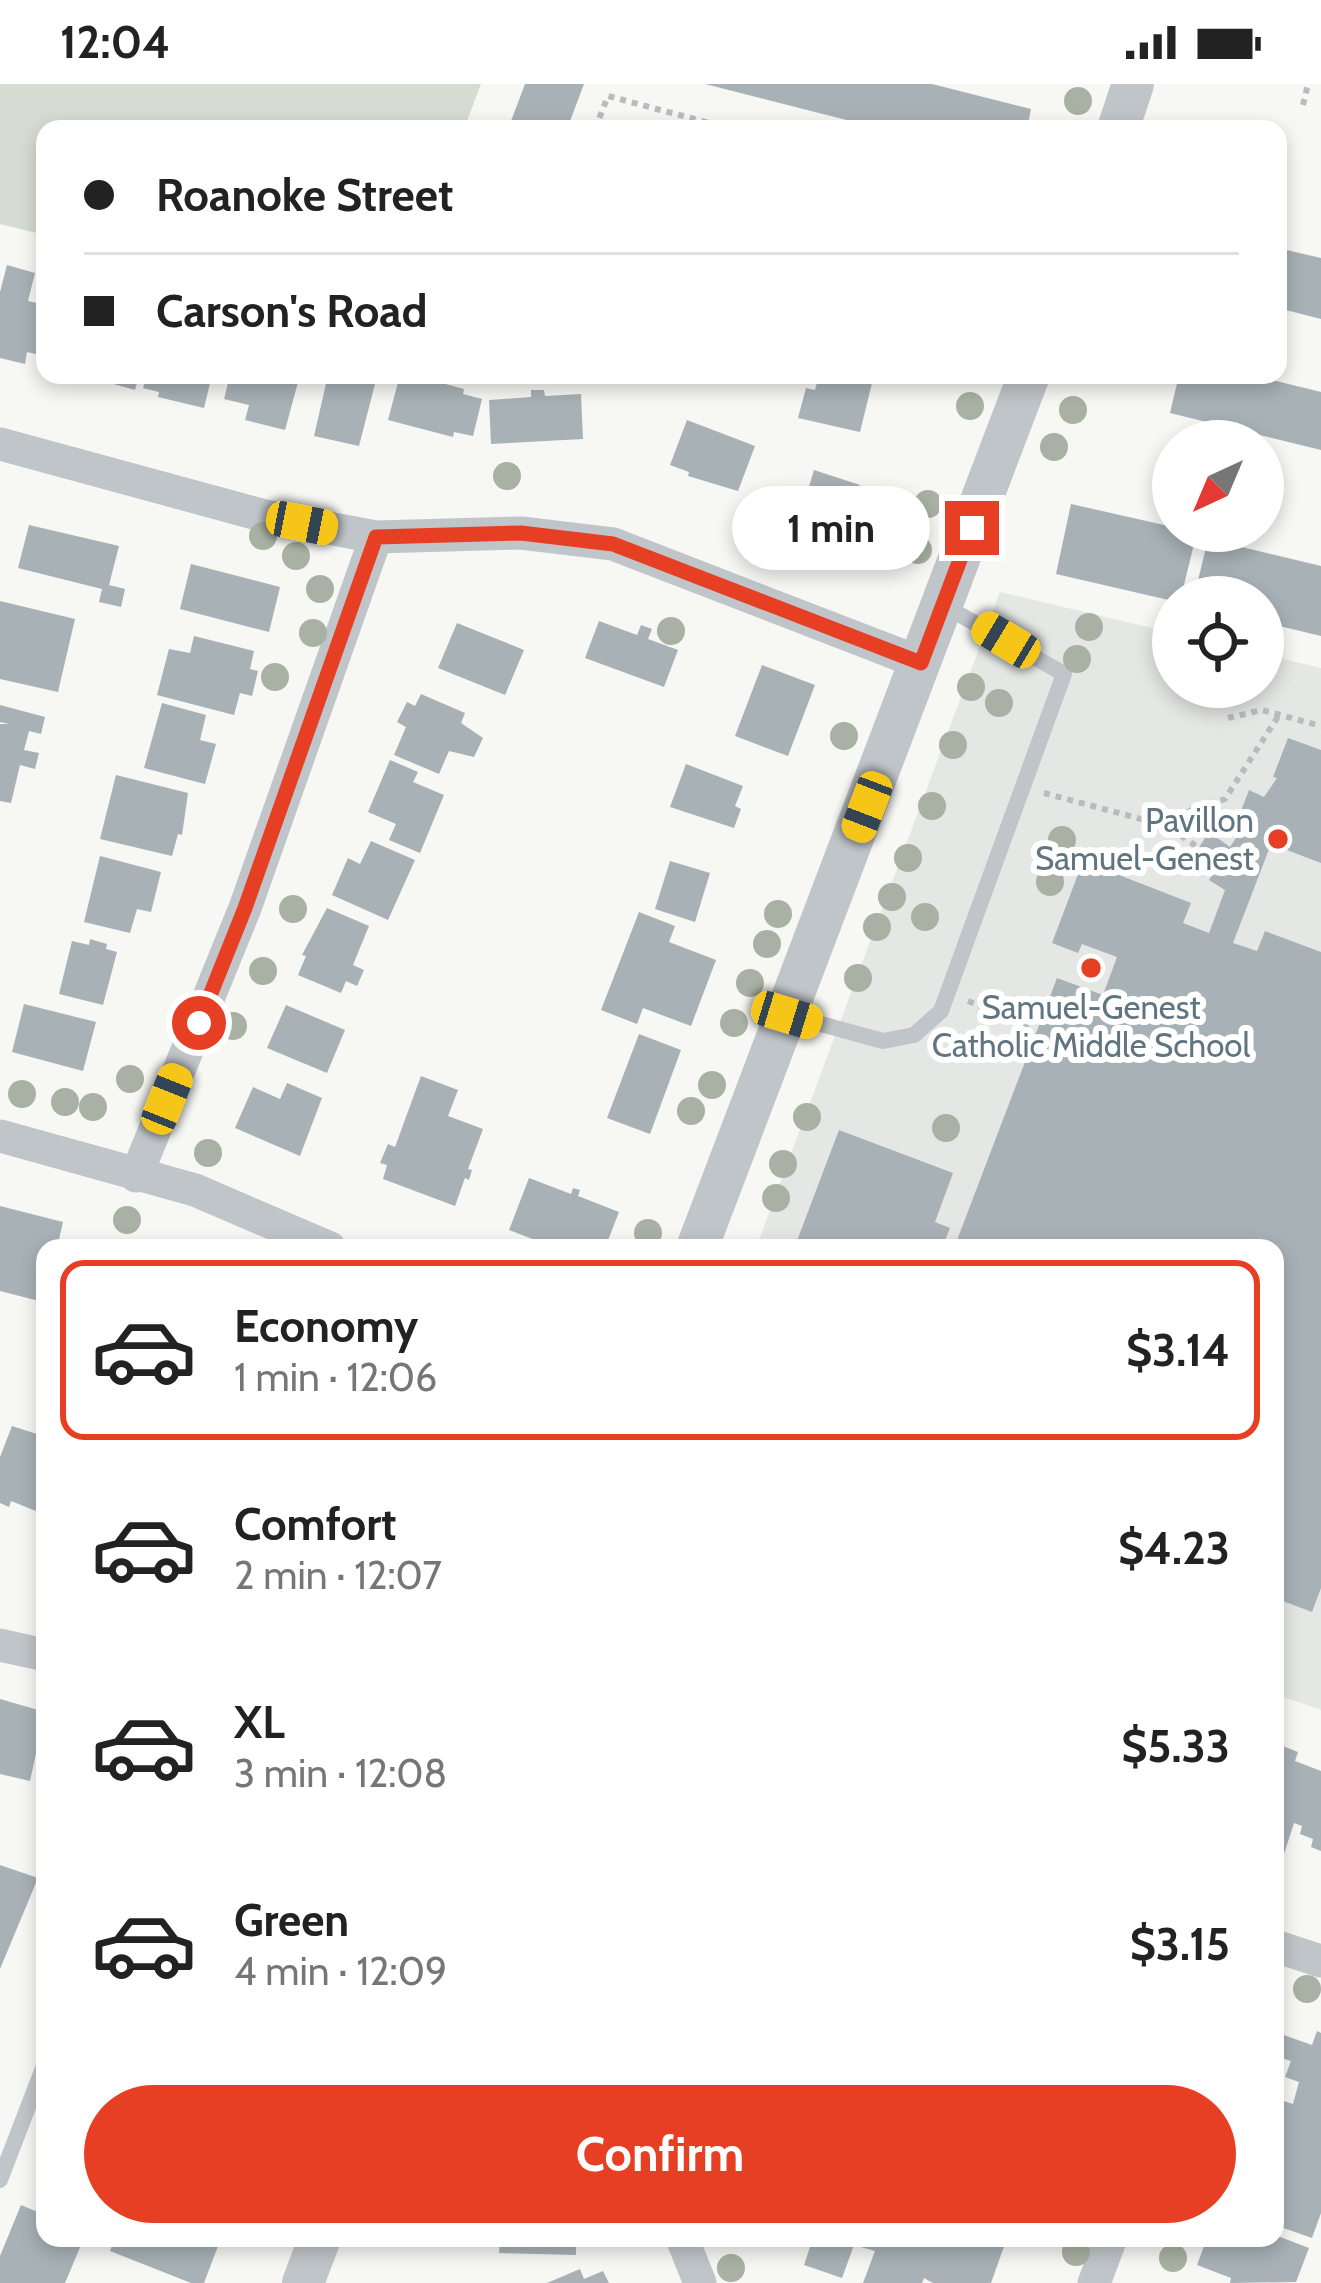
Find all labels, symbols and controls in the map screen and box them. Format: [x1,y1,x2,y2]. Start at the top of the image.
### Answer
text: 12:04 [60,15,170,69]
text: Roanoke Street [156,168,453,222]
text: Carson's Road [156,284,427,338]
north arrow [1152,420,1284,552]
map controls [1152,420,1284,708]
callout: 1 min [732,486,930,570]
car [263,498,341,548]
route end [945,501,999,555]
text: 1 min [787,504,875,552]
button: locate [1152,576,1284,708]
car [966,606,1046,674]
car [837,767,897,847]
place label: Pavillon Samuel-Genest [1035,800,1254,878]
marker: Pavillon Samuel-Genest [1265,826,1291,852]
marker: Samuel-Genest Catholic Middle School [1078,955,1104,981]
car [747,987,827,1043]
place label: Samuel-Genest Catholic Middle School [932,987,1250,1065]
route start [172,996,226,1050]
car [137,1059,197,1139]
icon: car [90,1296,198,1404]
text: Economy [234,1299,418,1353]
text: $3.14 [1126,1323,1230,1377]
text: 1 min · 12:06 [234,1353,437,1401]
icon: car [90,1494,198,1602]
text: Comfort [234,1497,397,1551]
text: $4.23 [1118,1521,1230,1575]
text: 2 min · 12:07 [234,1551,442,1599]
icon: car [90,1692,198,1800]
text: XL [234,1695,285,1749]
text: $5.33 [1121,1719,1230,1773]
text: 3 min · 12:08 [234,1749,447,1797]
icon: car [90,1890,198,1998]
text: Green [234,1893,349,1947]
text: $3.15 [1130,1917,1230,1971]
text: 4 min · 12:09 [234,1947,447,1995]
button: Confirm [84,2085,1236,2223]

